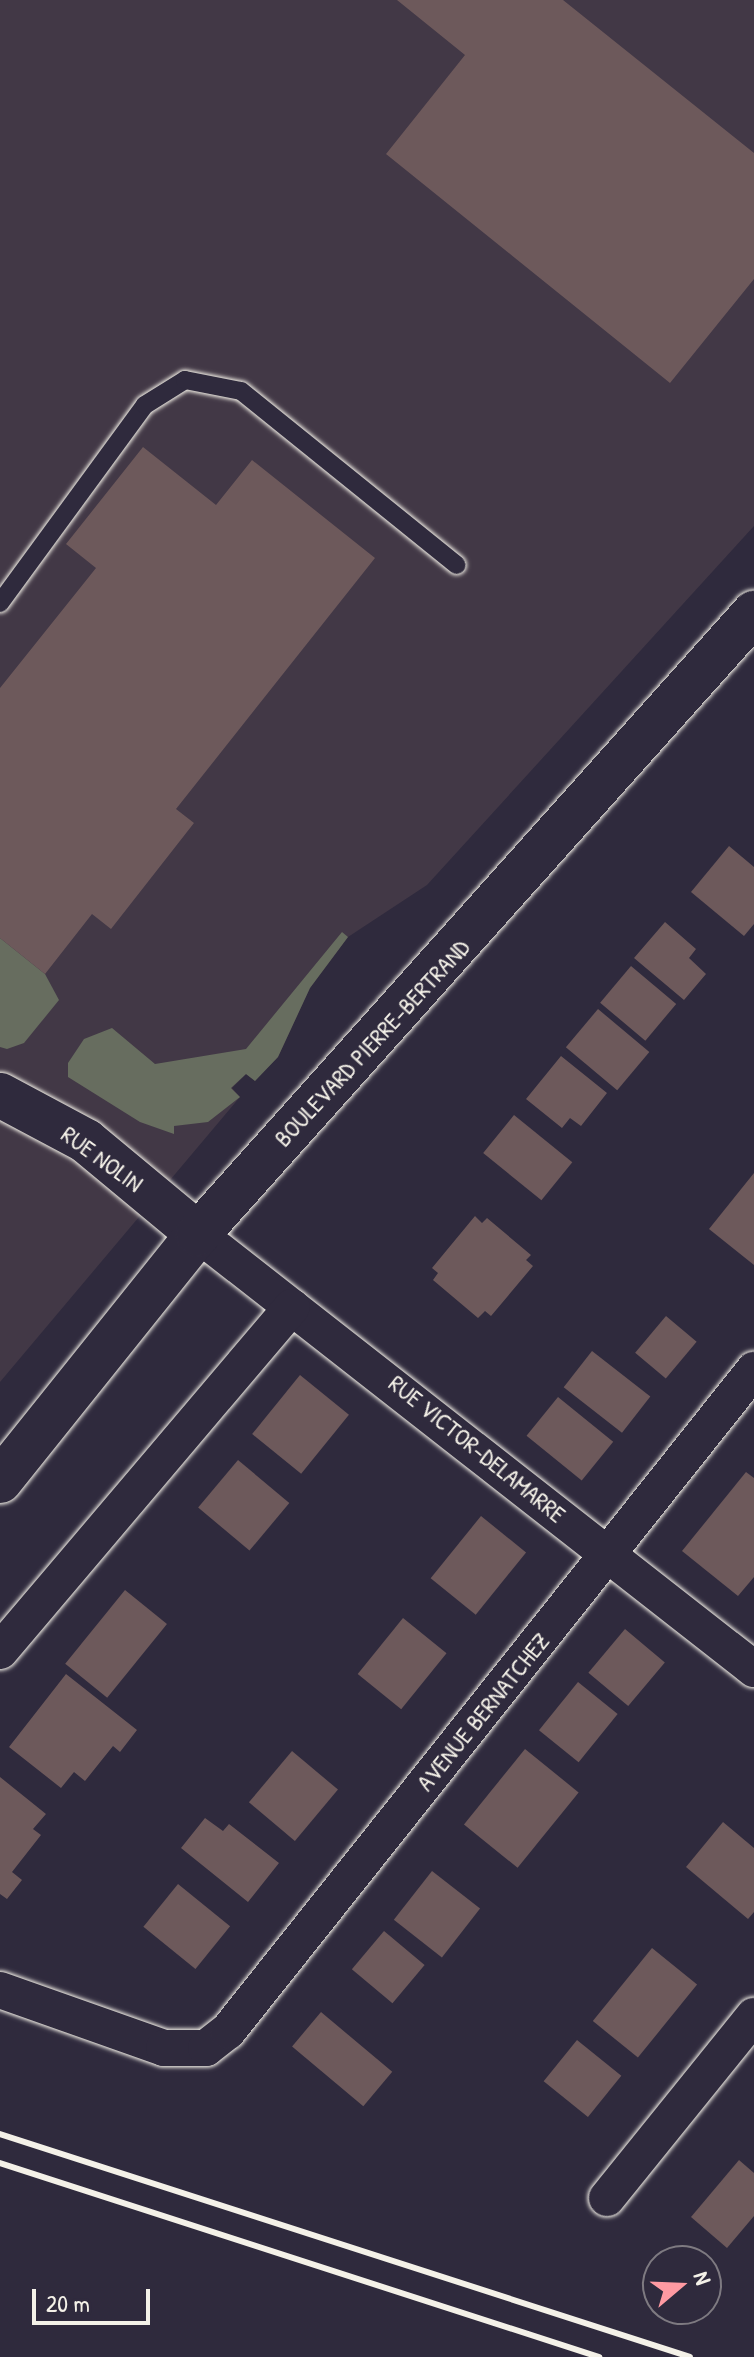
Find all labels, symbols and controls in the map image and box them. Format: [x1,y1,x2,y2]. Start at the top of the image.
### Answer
street label: BOULEVARD PIERRE-BERTRAND [268,933,476,1153]
street label: RUE NOLIN [56,1120,148,1198]
street label: RUE VICTOR-DELAMARRE [383,1369,571,1529]
street label: AVENUE BERNATCHEZ [411,1627,555,1797]
north arrow [642,2245,722,2325]
text: N [687,2267,719,2288]
scale bar [36,2273,154,2323]
text: 20 m [46,2287,90,2319]

